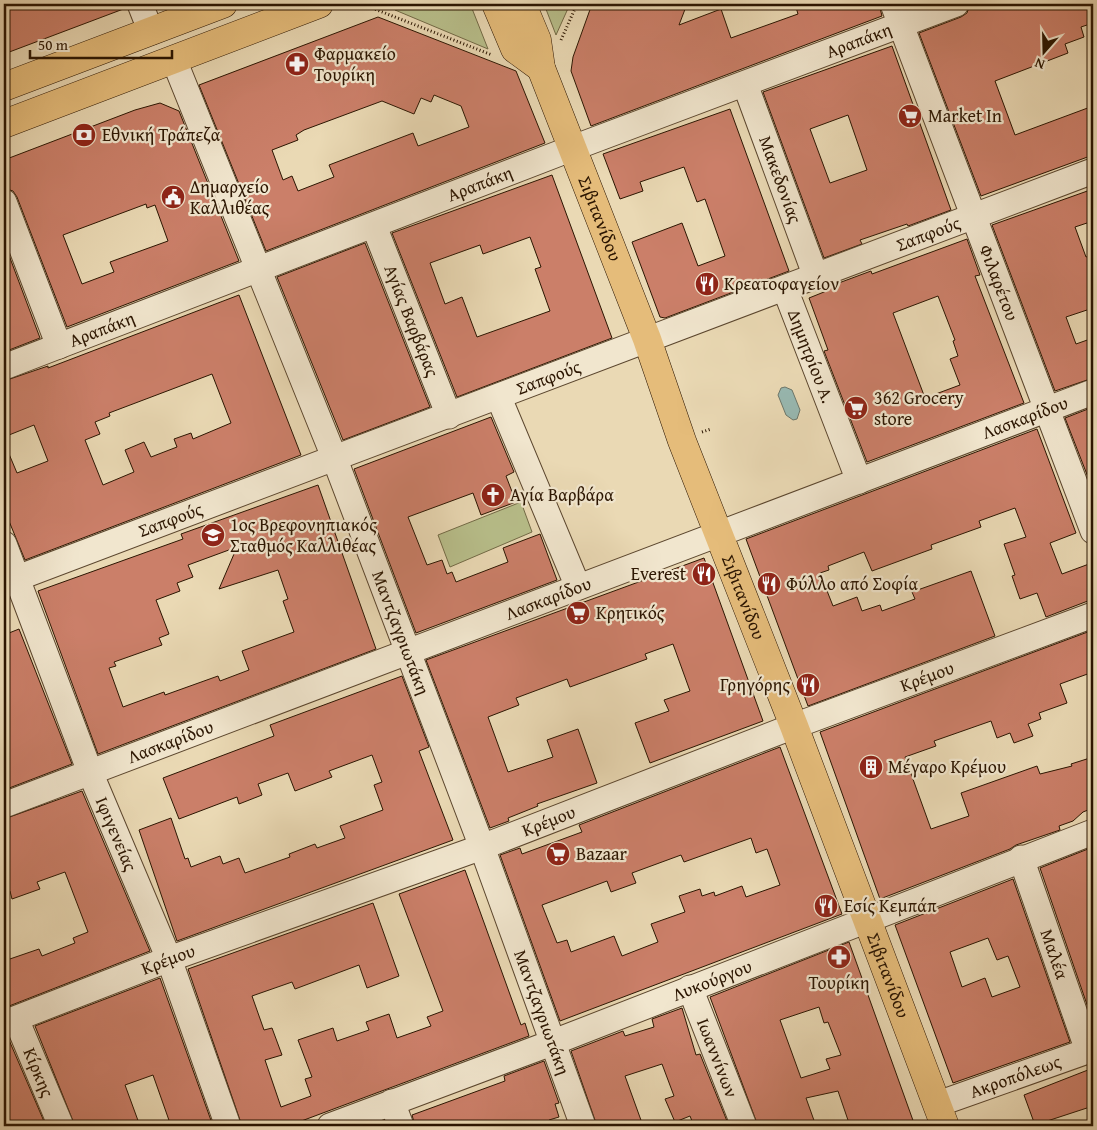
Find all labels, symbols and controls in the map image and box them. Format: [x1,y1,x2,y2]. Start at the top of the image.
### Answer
street label: Αραπάκη [822,15,895,65]
scale bar [30,28,172,60]
north arrow [1020,28,1070,78]
text: 50 m [38,34,69,55]
place label: Φαρμακείο Τουρίκη [314,40,396,88]
pharmacy icon: Φαρμακείο Τουρίκη [284,51,310,77]
text: N [1031,53,1047,75]
place label: Market In [928,102,1002,129]
supermarket icon: Market In [897,103,923,129]
place label: Εθνική Τράπεζα [102,121,221,148]
bank icon: Εθνική Τράπεζα [71,122,97,148]
street label: Μακεδονίας [752,132,809,228]
street label: Αραπάκη [443,158,517,208]
street label: Σιβιτανίδου [572,172,629,265]
place label: Δημαρχείο Καλλιθέας [190,173,270,221]
public building icon: Δημαρχείο Καλλιθέας [160,184,186,210]
street label: Σαπφούς [892,209,965,258]
street label: Φιλαρέτου [972,240,1026,324]
street label: Αγίας Βαρβάρας [378,260,446,381]
place label: Κρεατοφαγείον [724,270,839,297]
restaurant icon: Κρεατοφαγείον [694,271,720,297]
street label: Αραπάκη [65,304,139,354]
street label: Δημητρίου Α. [781,305,842,407]
street label: Σαπφούς [512,352,585,401]
place label: 362 Grocery store [874,384,964,432]
street label: Λασκαρίδου [978,389,1072,446]
supermarket icon: 362 Grocery store [843,395,869,421]
place label: Αγία Βαρβάρα [510,481,614,508]
church icon: Αγία Βαρβάρα [480,482,506,508]
street label: Σαπφούς [134,495,207,544]
place label: 1ος Βρεφονηπιακός Σταθμός Καλλιθέας [230,511,377,559]
school or university icon: 1ος Βρεφονηπιακός Σταθμός Καλλιθέας [200,522,226,548]
street label: Σιβιτανίδου [715,551,773,644]
place label: Everest [631,560,687,587]
restaurant icon: Everest [691,561,717,587]
street label: Μαντζαγριωτάκη [365,566,437,699]
street label: Λασκαρίδου [501,570,595,627]
place label: Φύλλο από Σοφία [786,570,918,597]
restaurant icon: Φύλλο από Σοφία [756,571,782,597]
place label: Κρητικός [596,599,665,626]
supermarket icon: Κρητικός [565,600,591,626]
street label: Κρέμου [896,654,958,698]
place label: Γρηγόρης [720,671,790,698]
restaurant icon: Γρηγόρης [795,672,821,698]
street label: Λασκαρίδου [123,713,217,770]
place label: Μέγαρο Κρέμου [888,753,1006,780]
building icon: Μέγαρο Κρέμου [858,754,884,780]
street label: Ιφιγενείας [89,792,145,876]
street label: Κρέμου [518,798,579,843]
place label: Bazaar [576,840,628,867]
supermarket icon: Bazaar [545,841,571,867]
place label: Εσίς Κεμπάπ [844,892,937,919]
restaurant icon: Εσίς Κεμπάπ [813,893,839,919]
street label: Μαλέα [1034,925,1076,983]
street label: Σιβιτανίδου [860,929,917,1022]
street label: Κρέμου [137,937,199,982]
pharmacy icon: Τουρίκη [826,944,852,970]
street label: Μαντζαγριωτάκη [507,946,577,1078]
street label: Λυκούργου [668,952,756,1008]
place label: Τουρίκη [808,969,870,996]
street label: Ιωαννίνων [690,1014,746,1101]
street label: Κίρκης [17,1043,62,1102]
street label: Ακροπόλεως [966,1047,1065,1105]

